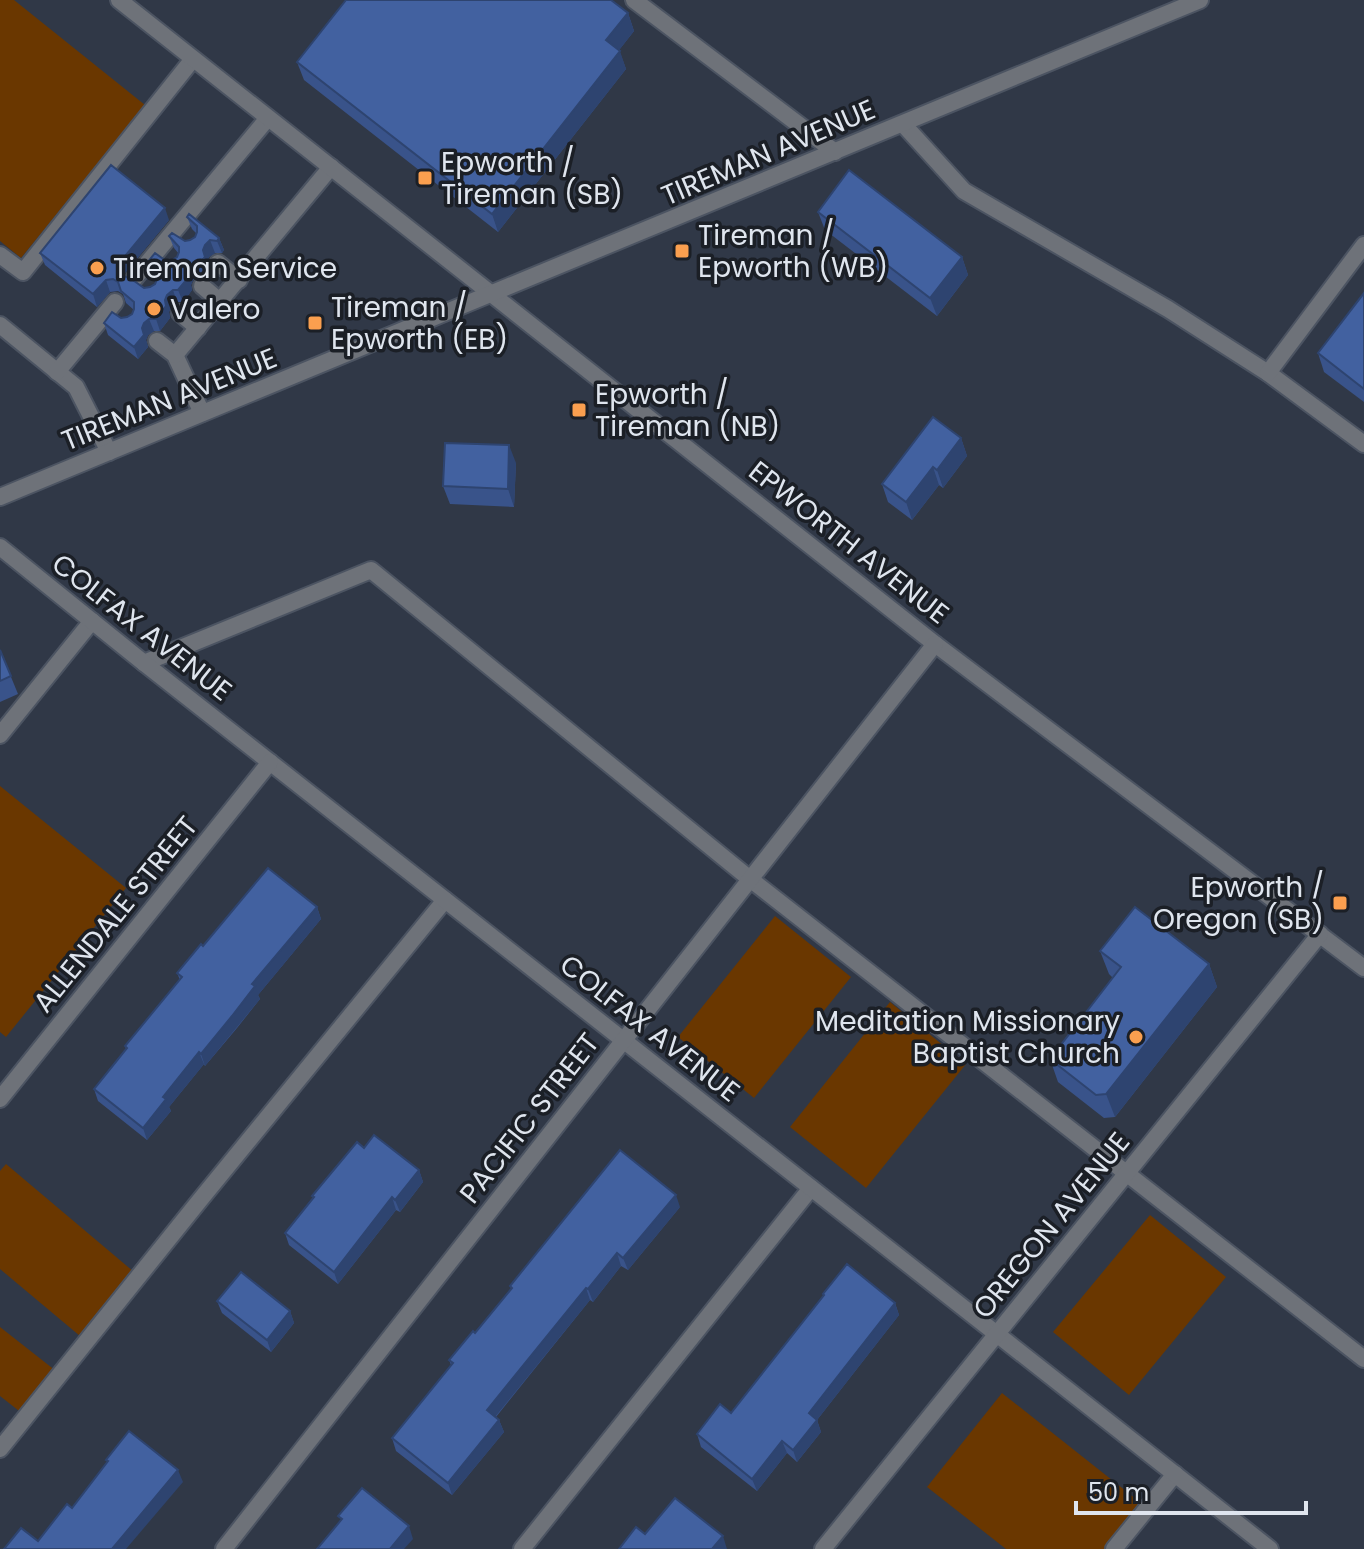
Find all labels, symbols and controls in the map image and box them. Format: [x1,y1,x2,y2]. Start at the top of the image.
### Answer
street label: TIREMAN AVENUE [655,90,881,215]
place label: Epworth / Tireman (SB) [441,143,623,214]
marker: Epworth / Tireman (SB) [416,169,434,187]
place label: Tireman / Epworth (WB) [698,216,888,287]
marker: Tireman / Epworth (WB) [673,242,691,260]
place label: Tireman Service [113,249,337,288]
marker: Tireman Service [88,259,106,277]
place label: Tireman / Epworth (EB) [331,288,508,359]
place label: Valero [170,290,260,329]
marker: Valero [145,300,163,318]
marker: Tireman / Epworth (EB) [306,314,324,332]
street label: TIREMAN AVENUE [56,339,283,460]
place label: Epworth / Tireman (NB) [595,375,780,446]
marker: Epworth / Tireman (NB) [570,401,588,419]
street label: EPWORTH AVENUE [741,452,957,633]
street label: COLFAX AVENUE [44,545,240,710]
street label: ALLENDALE STREET [24,808,207,1021]
place label: Epworth / Oregon (SB) [1153,868,1324,939]
marker: Epworth / Oregon (SB) [1331,894,1349,912]
street label: COLFAX AVENUE [552,946,748,1111]
place label: Meditation Missionary Baptist Church [815,1002,1120,1073]
street label: PACIFIC STREET [451,1025,608,1212]
marker: Meditation Missionary Baptist Church [1127,1028,1145,1046]
street label: OREGON AVENUE [964,1124,1139,1327]
scale bar [1076,1465,1306,1515]
text: 50 m [1088,1476,1149,1509]

